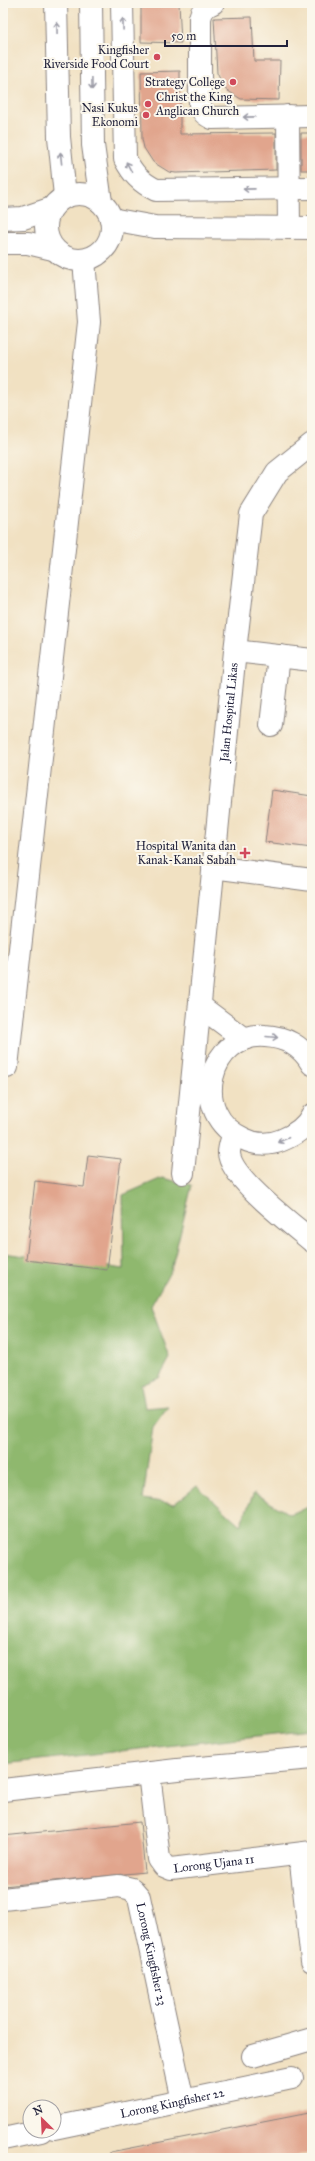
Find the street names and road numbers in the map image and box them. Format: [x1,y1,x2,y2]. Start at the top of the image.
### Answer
street label: Jalan Hospital Likas [217,662,241,765]
street label: Lorong Ujana 11 [173,1852,255,1876]
street label: Lorong Kingfisher 23 [133,1901,169,2007]
street label: Lorong Kingfisher 22 [119,2085,226,2121]

